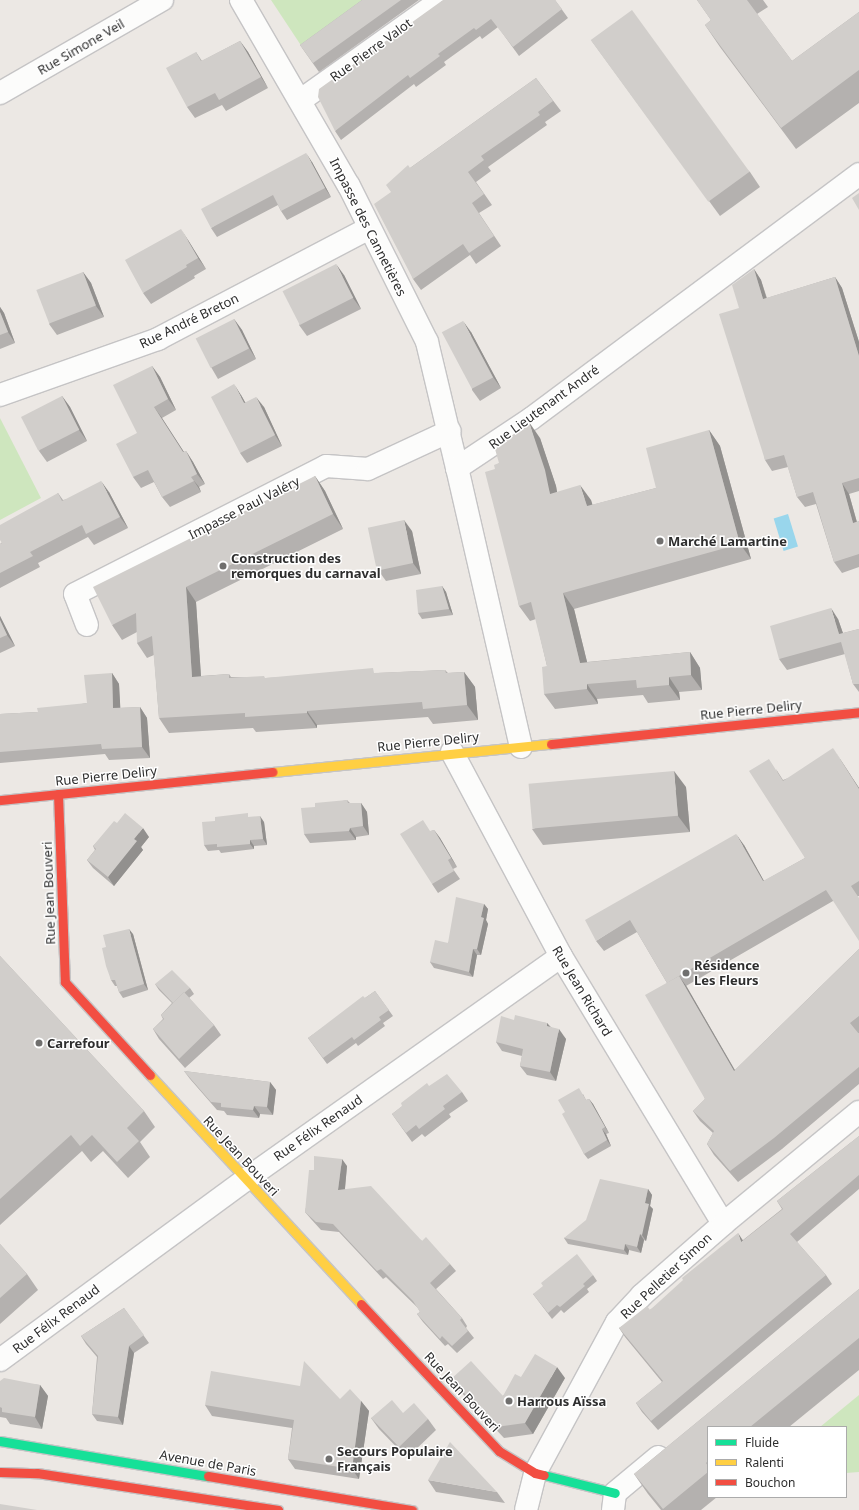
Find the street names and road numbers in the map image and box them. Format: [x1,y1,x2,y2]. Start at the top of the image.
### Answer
street label: Rue Pierre Valot [327,15,415,85]
street label: Rue Simone Veil [35,16,127,78]
street label: Impasse des Cannetières [326,155,410,299]
street label: Rue André Breton [137,290,241,352]
street label: Rue Lieutenant André [486,362,602,452]
street label: Impasse Paul Valéry [186,473,302,543]
street label: Rue Pierre Deliry [699,697,803,723]
street label: Rue Pierre Deliry [376,729,480,755]
street label: Rue Pierre Deliry [54,763,158,789]
street label: Rue Jean Bouveri [39,841,59,945]
street label: Rue Jean Richard [549,943,615,1039]
street label: Rue Félix Renaud [271,1092,365,1164]
street label: Rue Jean Bouveri [200,1113,282,1199]
street label: Rue Pelletier Simon [617,1230,715,1322]
street label: Rue Félix Renaud [10,1281,102,1357]
street label: Rue Jean Bouveri [421,1349,503,1435]
street label: Avenue de Paris [158,1447,258,1479]

